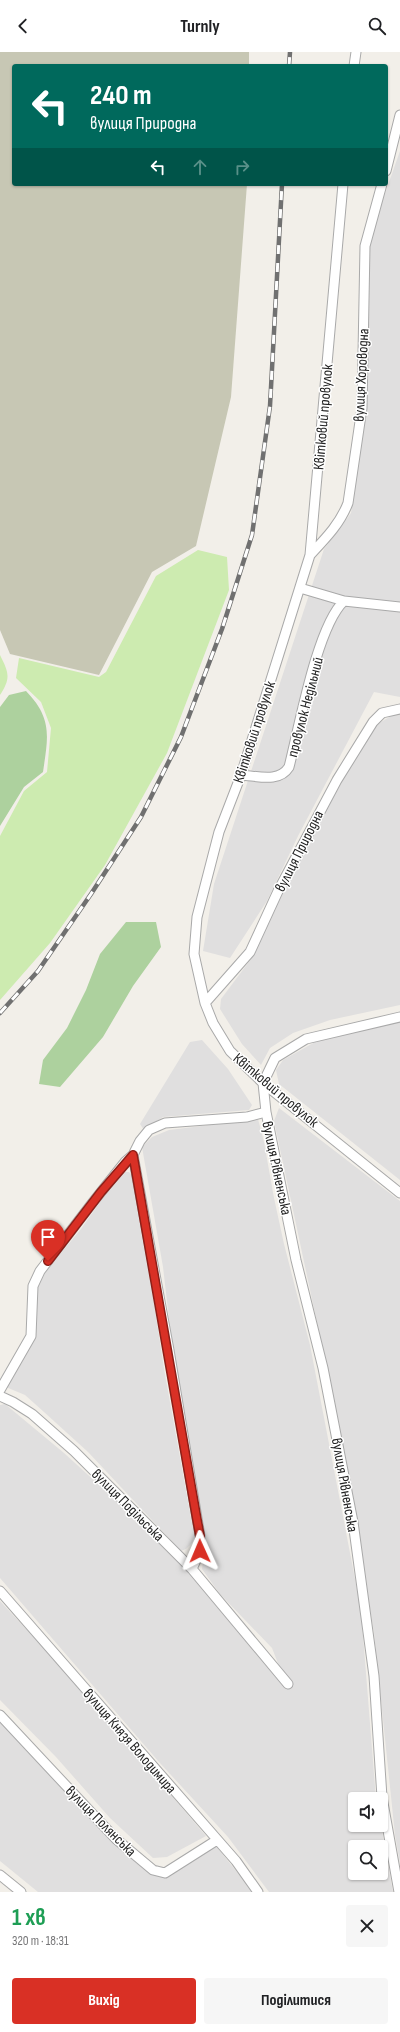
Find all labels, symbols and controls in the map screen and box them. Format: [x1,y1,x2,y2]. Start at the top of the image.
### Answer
icon: back [12,15,34,37]
icon: search [366,15,388,37]
text: Turnly [180,16,220,37]
text: 240 m [90,79,151,112]
icon: left [24,80,76,132]
text: вулиця Природна [90,113,197,134]
icon: left [147,156,169,178]
icon: ahead [189,156,211,178]
icon: right [231,156,253,178]
street label: вулиця Хороводна [350,328,373,422]
street label: Квітковий провулок [309,363,338,471]
street label: провулок Недільний [283,655,328,759]
street label: Квітковий провулок [229,678,280,786]
street label: вулиця Природна [271,807,328,895]
street label: Квітковий провулок [229,1049,323,1132]
street label: вулиця Рівненська [257,1120,296,1217]
pin [31,1220,65,1261]
icon: arrive [37,1226,59,1248]
street label: вулиця Рівненська [327,1437,362,1534]
street label: вулиця Подільська [87,1465,168,1546]
position arrow [179,1530,221,1572]
street label: вулиця Князя Володимира [79,1685,181,1798]
street label: вулиця Полянська [61,1782,140,1861]
map controls [348,1792,388,1880]
button: sound [348,1792,388,1832]
button: search [348,1840,388,1880]
text: 1 хв [12,1903,46,1932]
button: close [346,1905,388,1947]
text: 320 m · 18:31 [12,1933,68,1949]
button: Вихід [12,1978,196,2024]
button: Поділитися [204,1978,388,2024]

